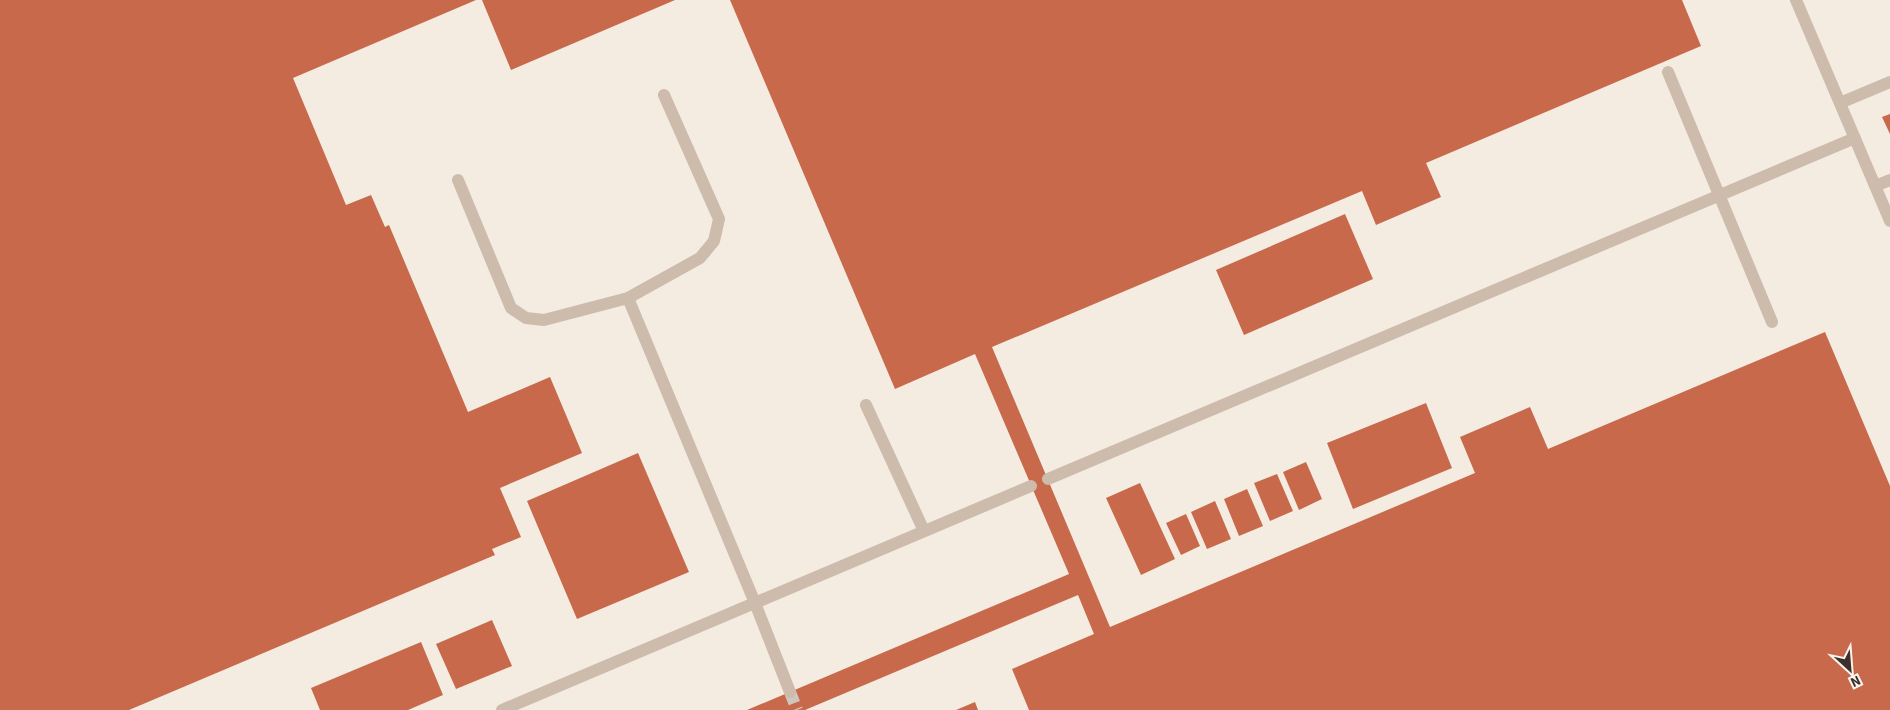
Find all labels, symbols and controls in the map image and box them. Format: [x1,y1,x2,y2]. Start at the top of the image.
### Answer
north arrow [1825,645,1875,695]
text: N [1847,670,1864,692]

